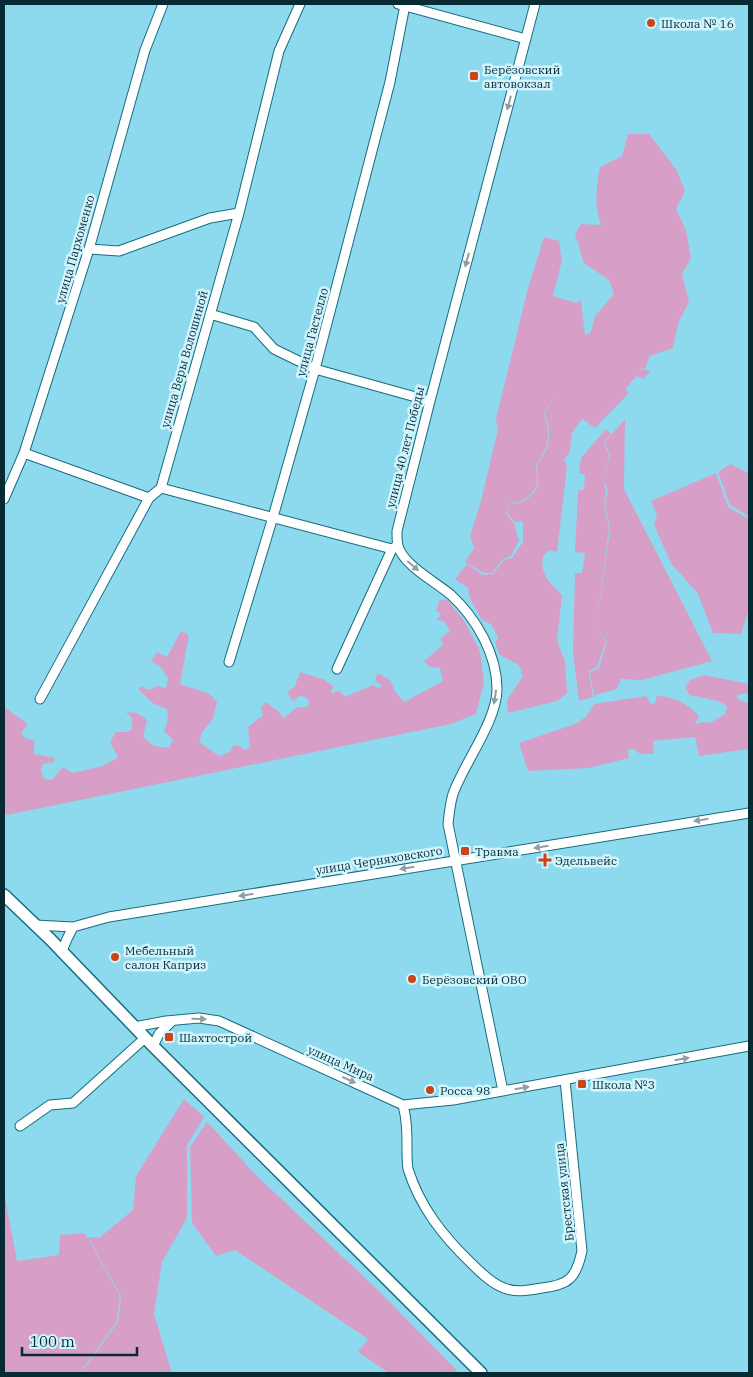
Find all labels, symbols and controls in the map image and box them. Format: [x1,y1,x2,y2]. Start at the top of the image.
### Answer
place label: Школа № 16 [661,16,734,31]
marker: Школа № 16 [645,17,657,29]
place label: Берёзовский автовокзал [484,62,561,91]
marker: Берёзовский автовокзал [468,70,480,82]
one-way arrow [504,96,512,111]
street label: улица Пархоменко [52,193,98,305]
one-way arrow [463,253,471,268]
street label: улица Гастелло [293,286,331,378]
street label: улица Веры Волошиной [157,288,211,430]
street label: улица 40 лет Победы [383,384,427,509]
one-way arrow [407,560,420,571]
one-way arrow [491,689,499,705]
one-way arrow [693,816,709,824]
street label: улица Черняховского [315,843,444,877]
one-way arrow [532,843,548,851]
place label: Травма [475,844,519,859]
marker: Травма [459,845,471,857]
place label: Эдельвейс [555,853,617,868]
marker: Эдельвейс [539,854,551,866]
one-way arrow [398,865,414,873]
one-way arrow [238,891,254,899]
place label: Мебельный салон Каприз [125,943,206,972]
marker: Мебельный салон Каприз [109,951,121,963]
place label: Берёзовский ОВО [422,972,527,987]
marker: Берёзовский ОВО [406,973,418,985]
one-way arrow [192,1015,208,1023]
place label: Шахтострой [179,1030,252,1045]
marker: Шахтострой [163,1031,175,1043]
street label: улица Мира [306,1042,377,1084]
one-way arrow [674,1054,690,1062]
one-way arrow [342,1077,356,1085]
place label: Школа №3 [592,1077,655,1092]
marker: Школа №3 [576,1078,588,1090]
place label: Росса 98 [440,1083,490,1098]
one-way arrow [515,1083,531,1091]
marker: Росса 98 [424,1084,436,1096]
street label: Брестская улица [551,1142,577,1242]
scale bar [22,1324,138,1356]
text: 100 m [30,1332,75,1351]

